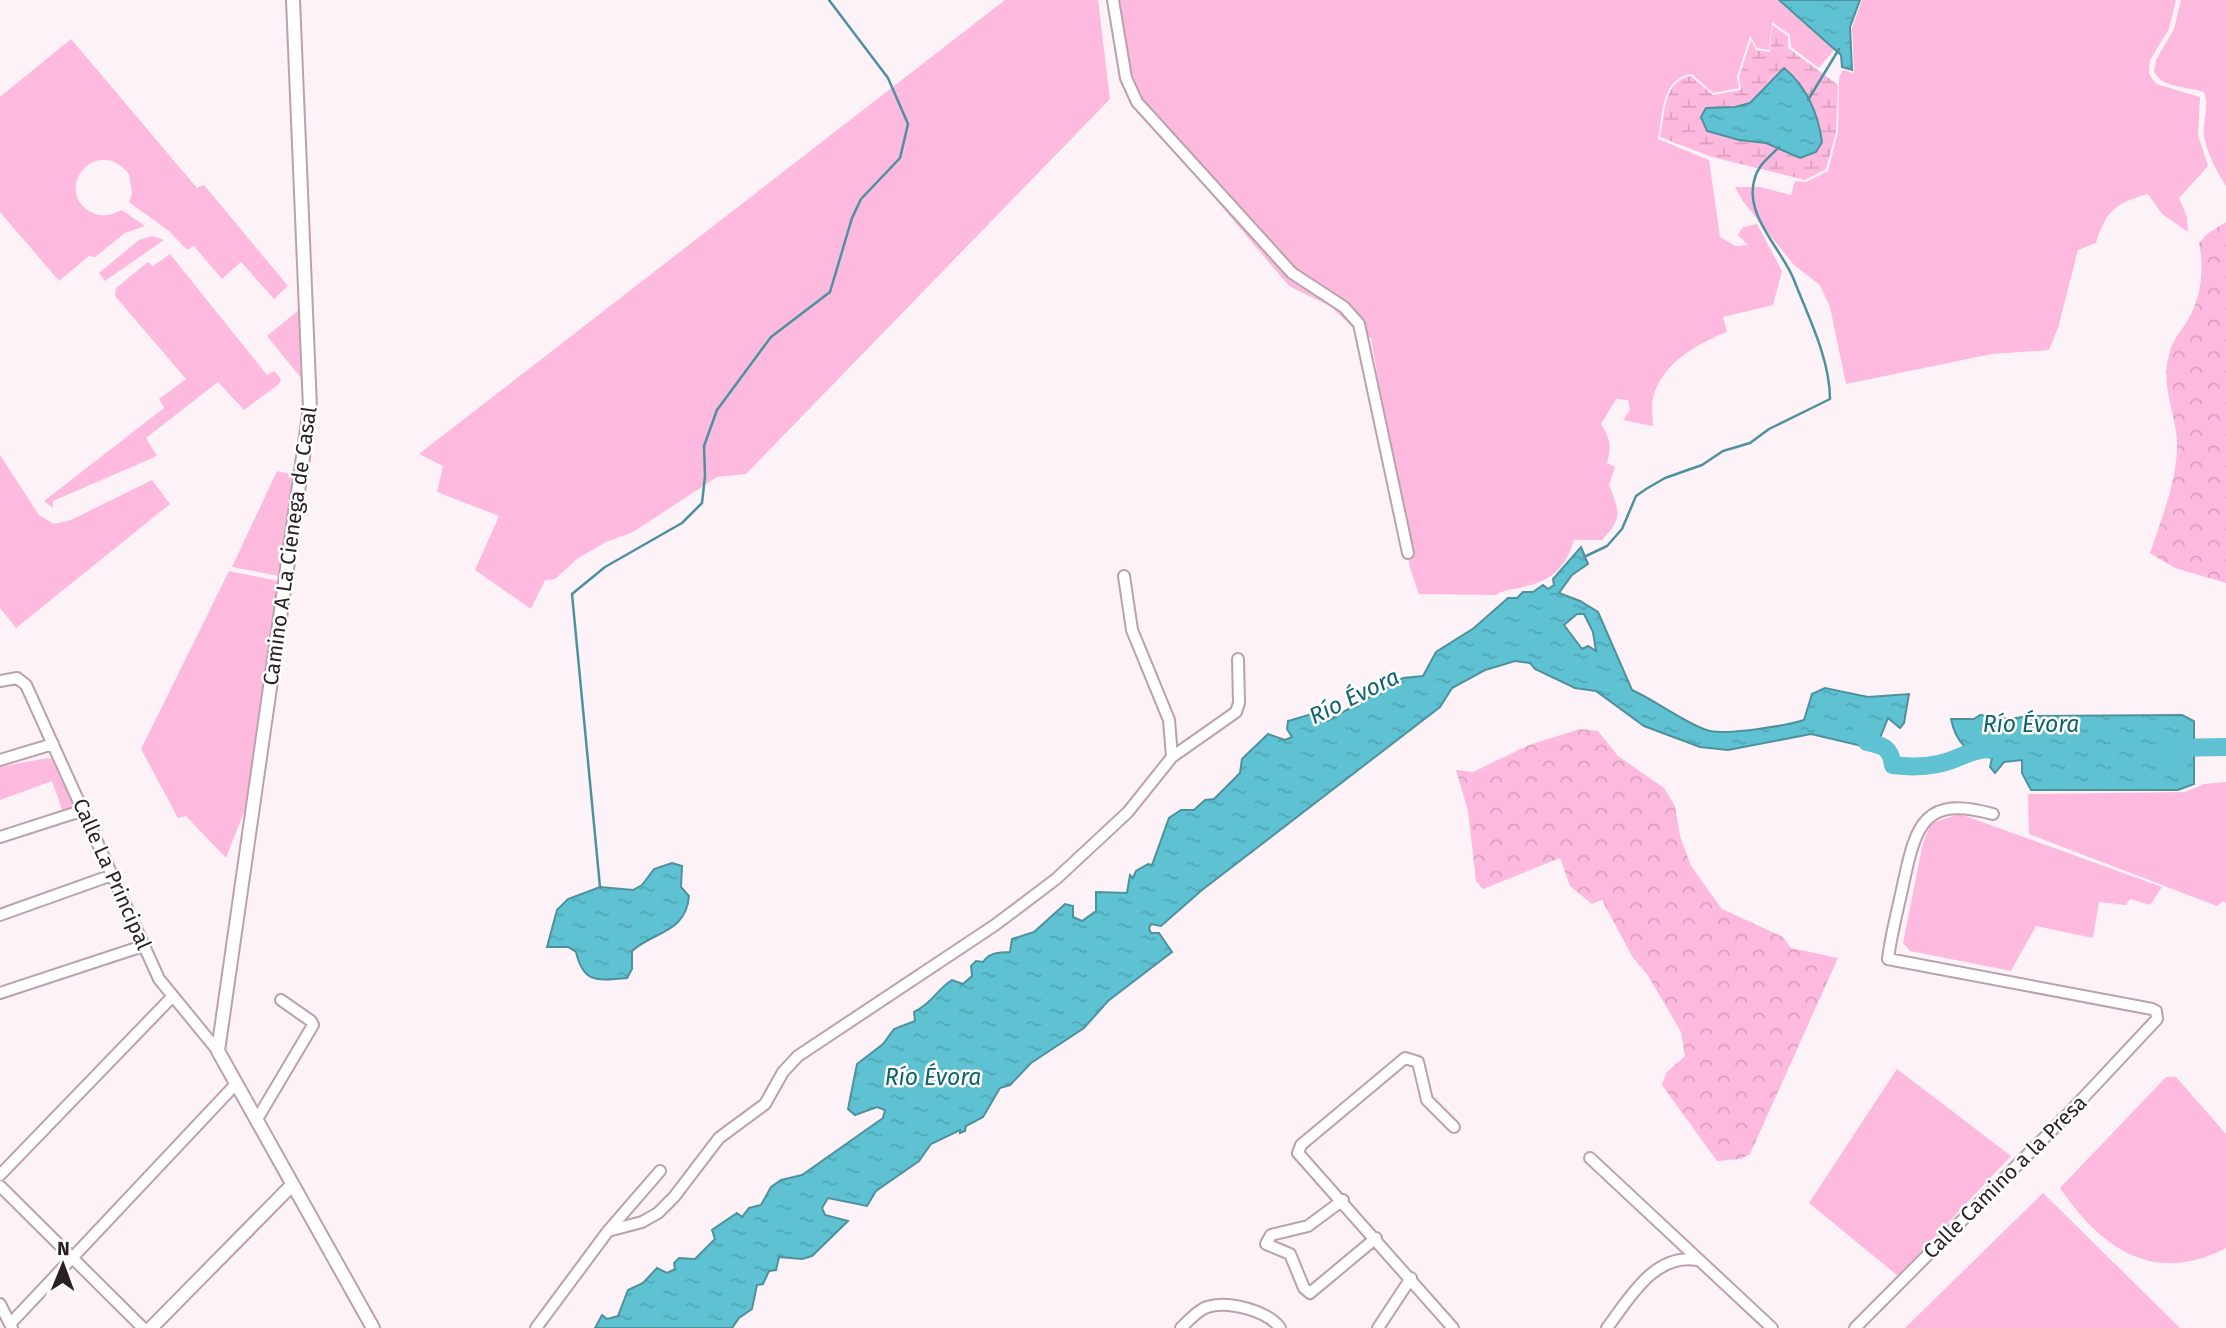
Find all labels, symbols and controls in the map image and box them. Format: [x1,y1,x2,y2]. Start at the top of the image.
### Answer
street label: Camino A La Cienega de Casal [258,405,322,687]
water label: Río Évora [1304,661,1404,730]
water label: Río Évora [1983,709,2079,738]
street label: Calle La Principal [67,794,157,954]
water label: Río Évora [885,1062,981,1091]
street label: Calle Camino a la Presa [1918,1090,2092,1264]
north arrow [28,1230,98,1300]
text: N [57,1237,70,1260]

